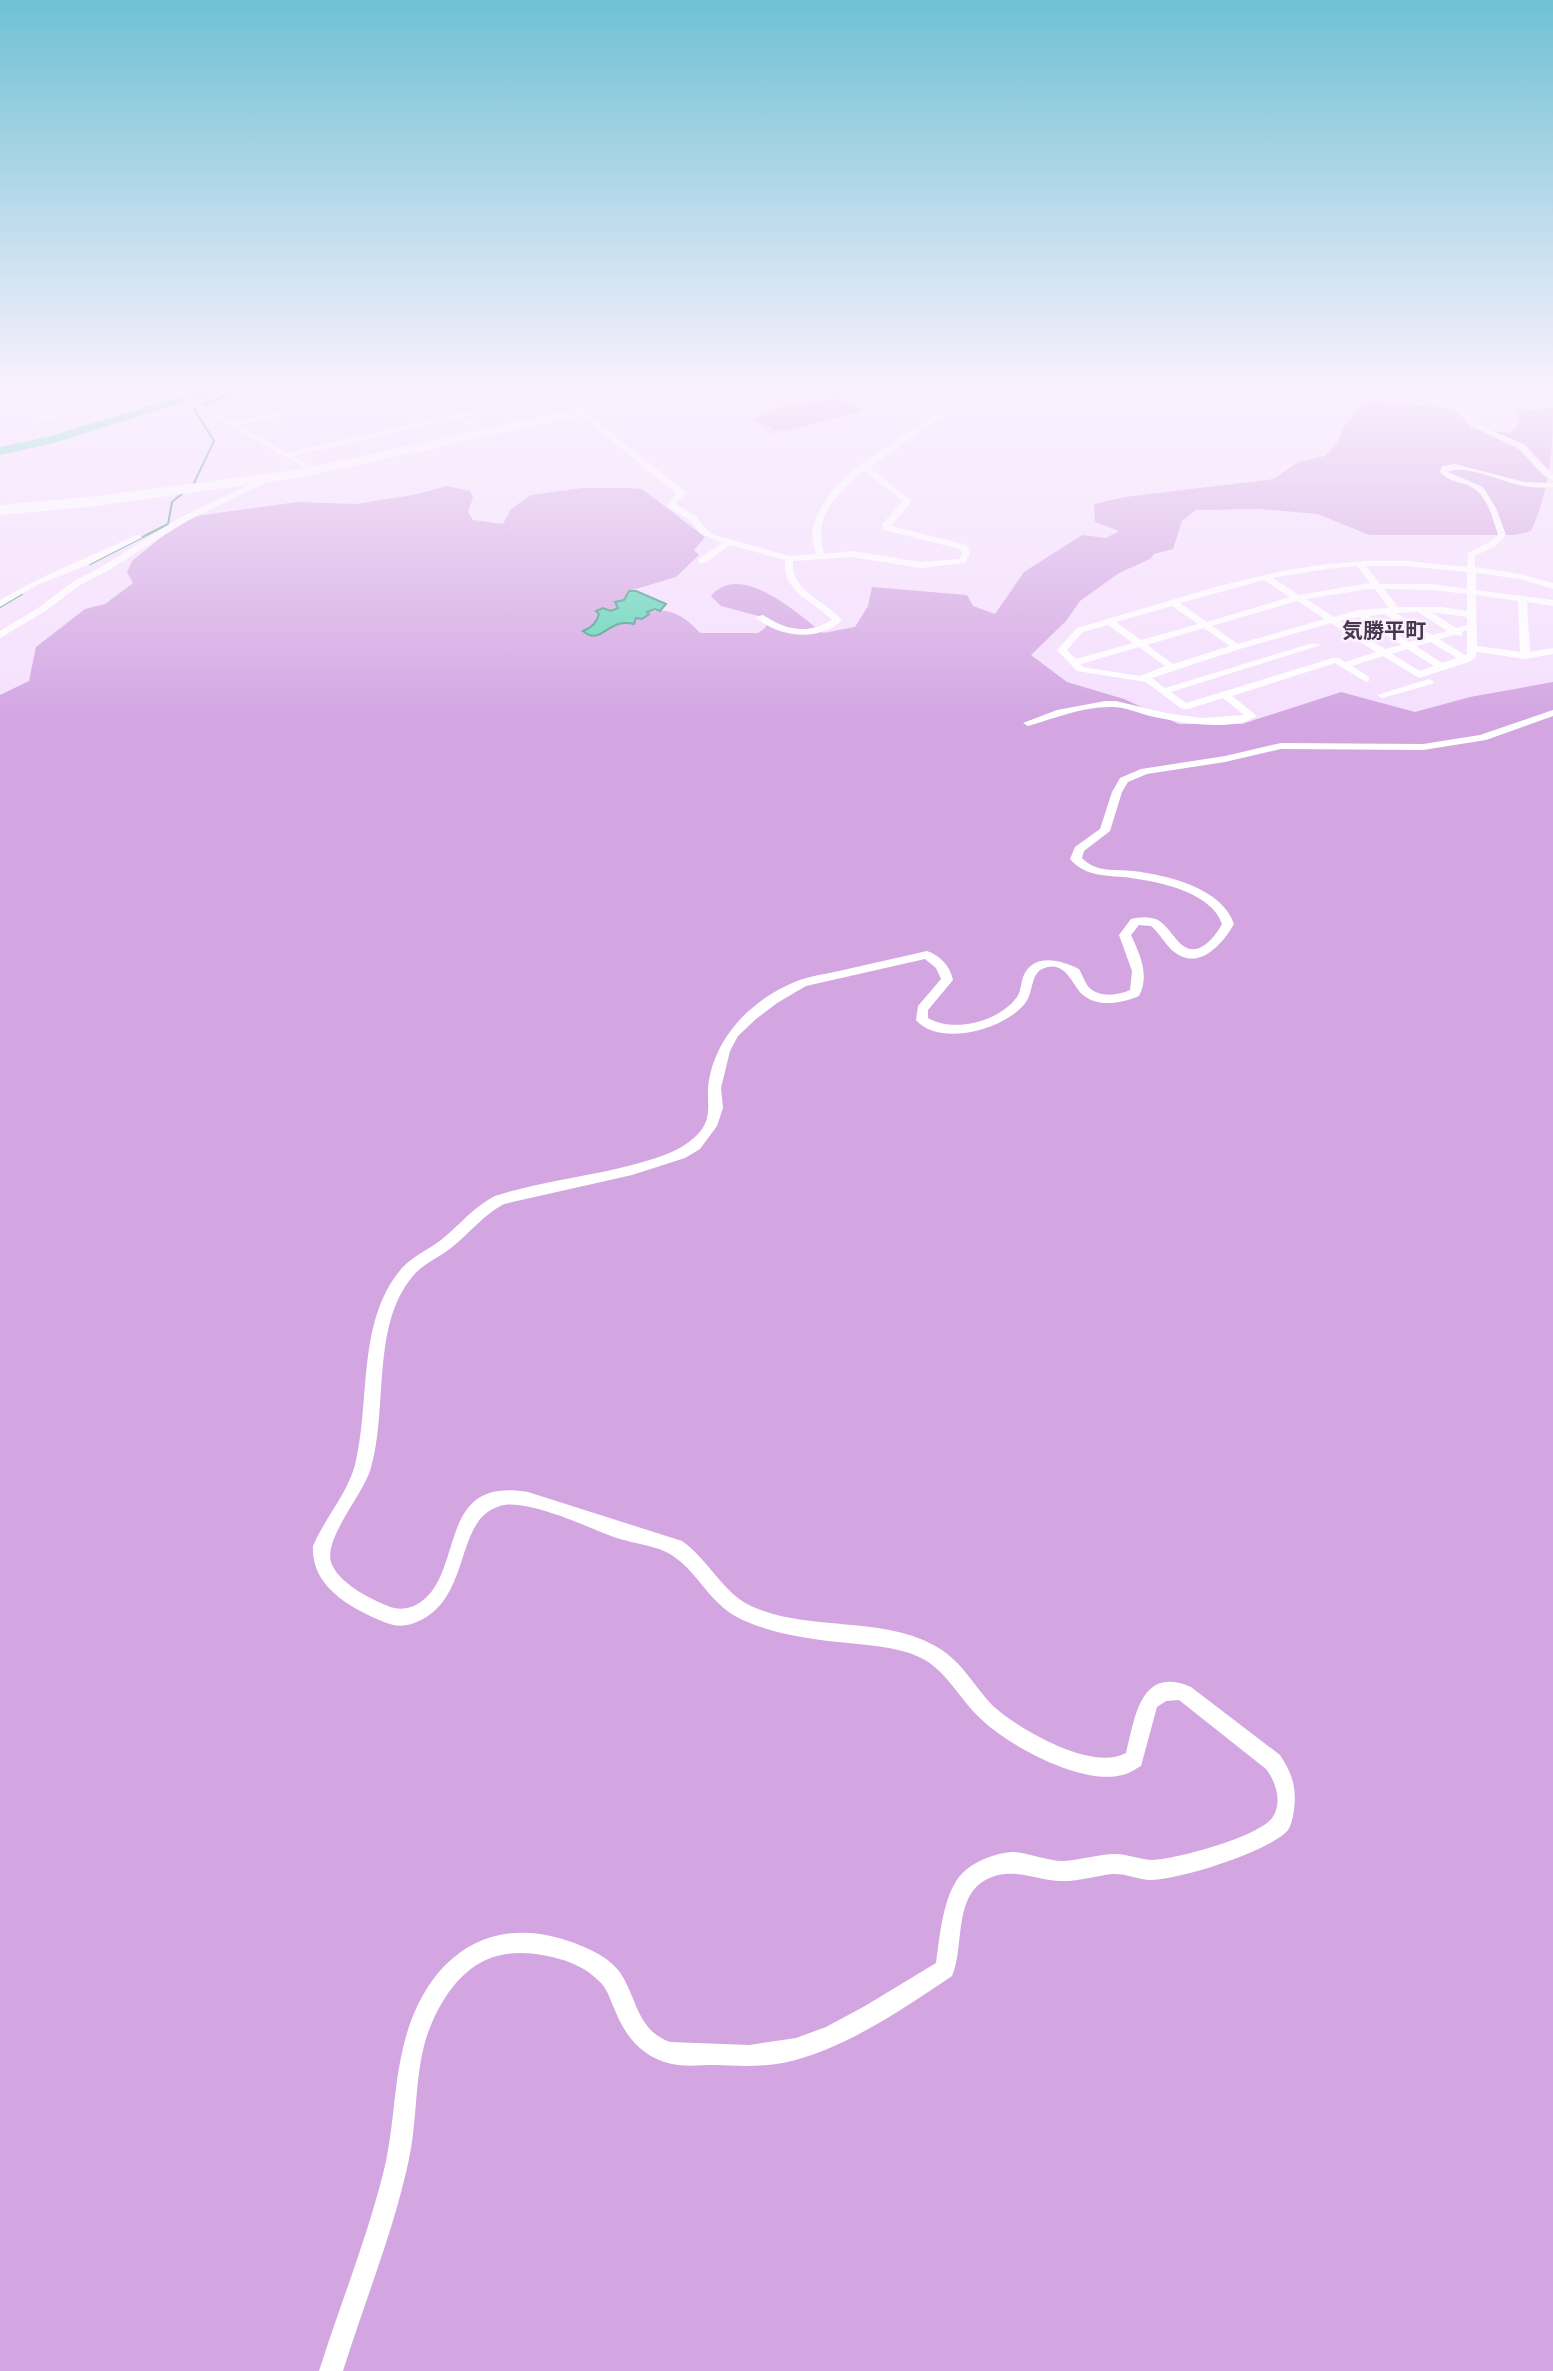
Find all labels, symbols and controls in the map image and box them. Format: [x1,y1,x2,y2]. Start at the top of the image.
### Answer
district label: 気勝平町 [1342,618,1426,644]

